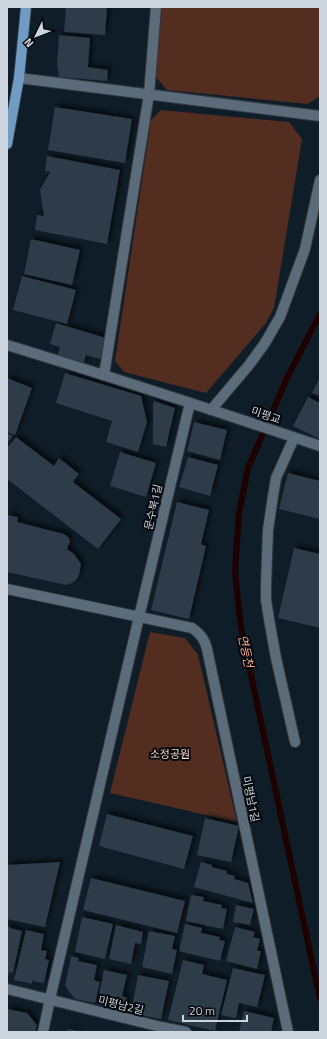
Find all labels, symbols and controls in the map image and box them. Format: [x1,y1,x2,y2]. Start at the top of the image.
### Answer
north arrow [16,16,56,56]
text: N [20,35,37,51]
street label: 미평교 [249,402,283,428]
street label: 문수북1길 [140,482,166,532]
water label: 연등천 [233,633,259,671]
park label: 소정공원 [150,746,190,762]
street label: 미평남1길 [238,775,264,823]
street label: 미평남2길 [96,992,146,1018]
scale bar [183,997,247,1023]
text: 20 m [189,1001,215,1020]

